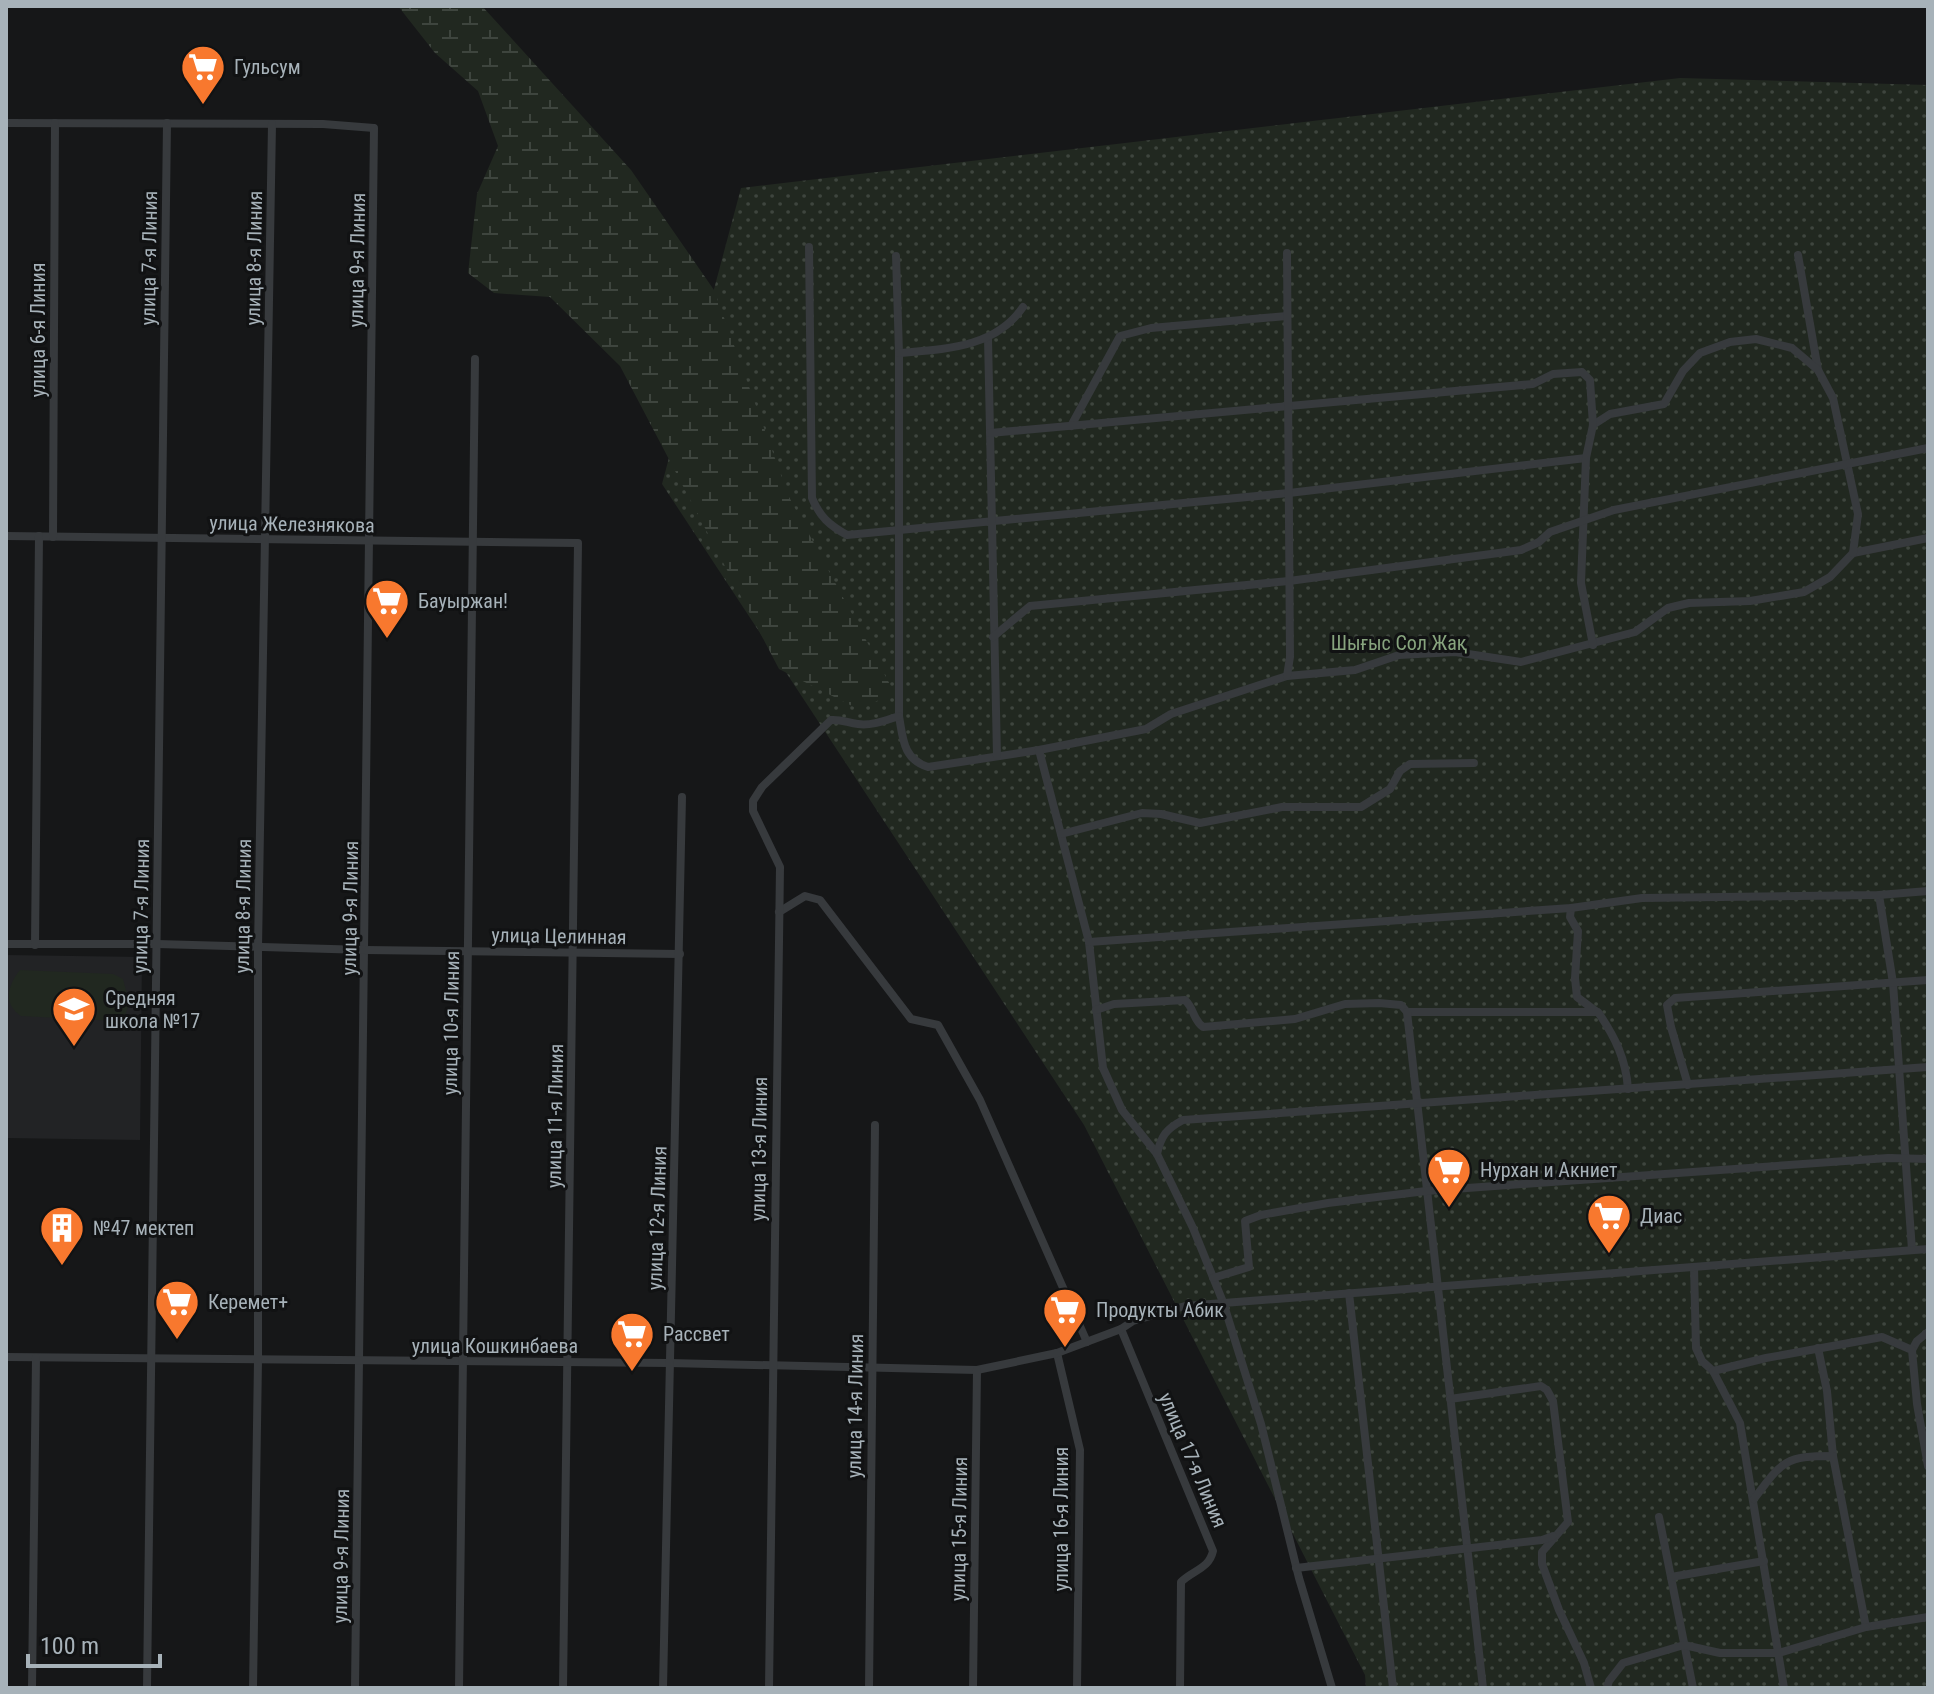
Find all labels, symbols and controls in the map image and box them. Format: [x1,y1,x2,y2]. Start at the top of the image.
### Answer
supermarket icon: Гульсум [179,43,227,106]
place label: Гульсум [234,55,301,79]
street label: улица 7-я Линия [136,191,162,325]
street label: улица 8-я Линия [241,191,267,325]
street label: улица 9-я Линия [344,193,370,327]
street label: улица 6-я Линия [26,263,50,397]
street label: улица Железнякова [209,511,375,537]
supermarket icon: Бауыржан! [363,577,411,640]
place label: Бауыржан! [418,589,508,613]
park label: Шығыс Сол Жақ [1331,631,1467,655]
street label: улица 7-я Линия [128,839,154,973]
street label: улица 8-я Линия [230,839,256,973]
street label: улица 9-я Линия [337,841,363,975]
street label: улица Целинная [491,923,627,949]
street label: улица 10-я Линия [438,951,464,1095]
school or university icon: Средняя школа №17 [50,985,98,1048]
place label: Средняя школа №17 [105,986,200,1033]
street label: улица 11-я Линия [542,1044,568,1188]
street label: улица 13-я Линия [746,1077,772,1221]
street label: улица 12-я Линия [642,1145,672,1291]
supermarket icon: Нурхан и Акниет [1425,1146,1473,1209]
place label: Нурхан и Акниет [1480,1158,1618,1182]
supermarket icon: Диас [1585,1192,1633,1255]
building icon: №47 мектеп [38,1204,86,1267]
place label: Диас [1640,1204,1682,1228]
place label: №47 мектеп [93,1216,194,1240]
supermarket icon: Керемет+ [153,1278,201,1341]
supermarket icon: Продукты Абик [1041,1286,1089,1349]
place label: Керемет+ [208,1290,288,1314]
place label: Продукты Абик [1096,1298,1224,1322]
supermarket icon: Рассвет [608,1310,656,1373]
place label: Рассвет [663,1322,730,1346]
street label: улица Кошкинбаева [412,1334,578,1358]
street label: улица 14-я Линия [842,1334,868,1478]
street label: улица 17-я Линия [1154,1389,1232,1531]
street label: улица 16-я Линия [1049,1447,1073,1591]
street label: улица 15-я Линия [946,1457,972,1601]
street label: улица 9-я Линия [328,1489,354,1623]
scale bar [28,1618,160,1668]
text: 100 m [40,1632,99,1660]

